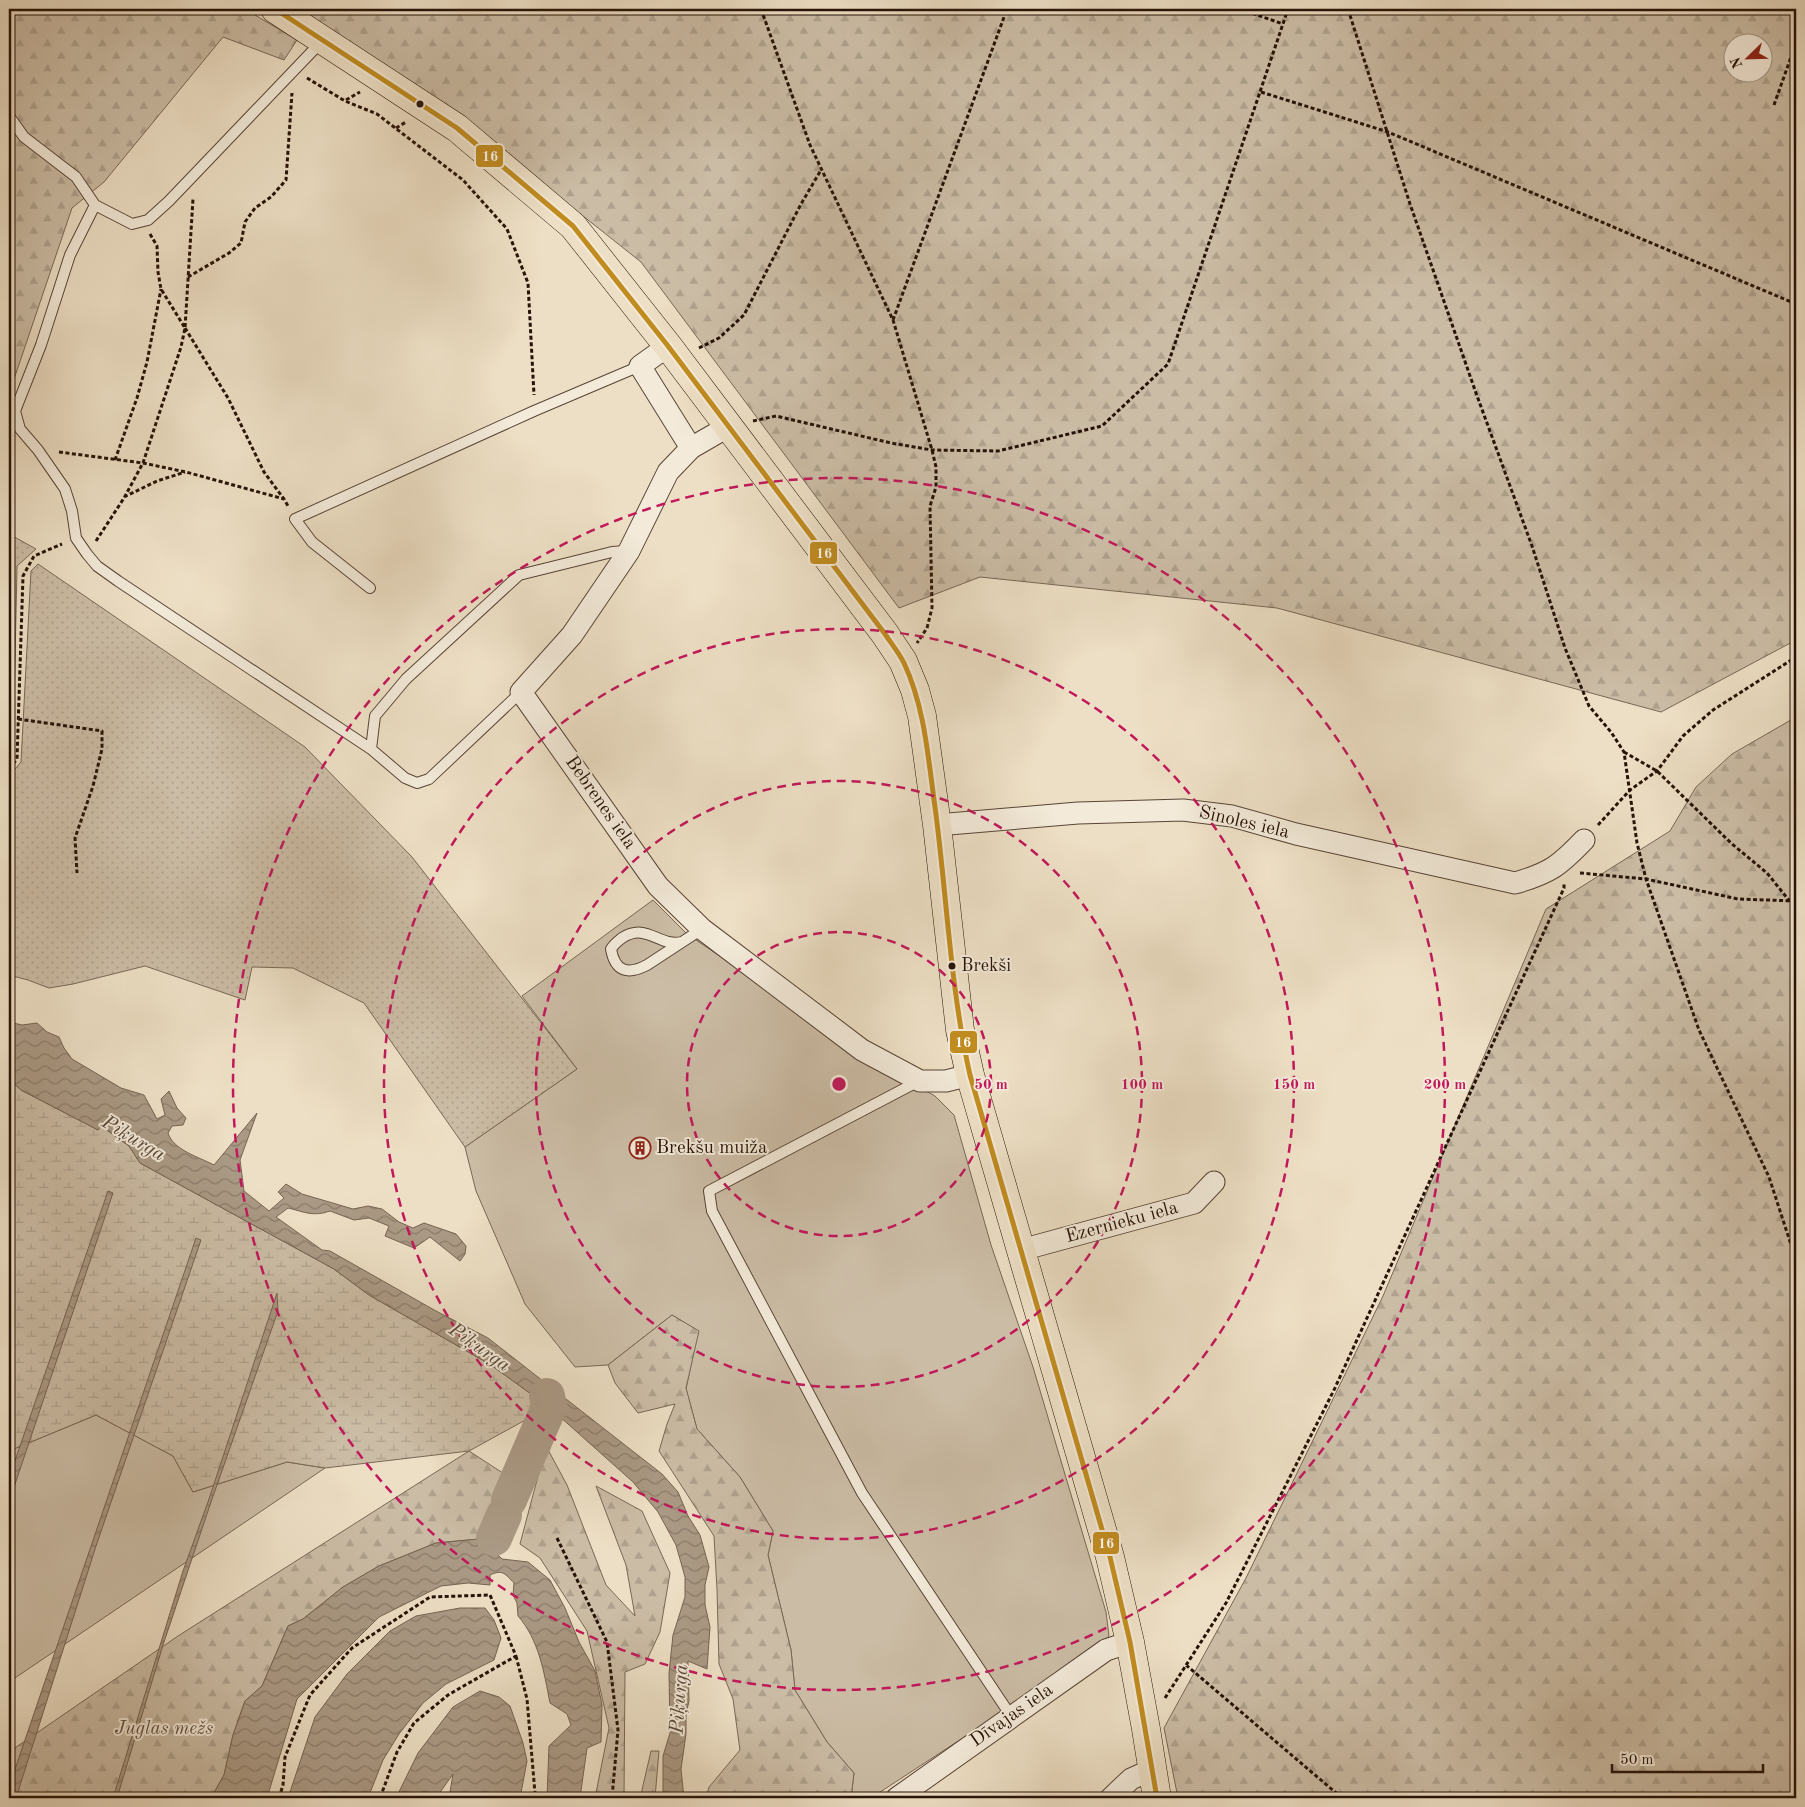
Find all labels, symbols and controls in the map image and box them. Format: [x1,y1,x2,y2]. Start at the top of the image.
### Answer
north arrow [1722,32,1772,82]
text: N [1728,55,1745,70]
unlabelled marker [415,99,425,109]
line badge: 16 [475,144,504,168]
text: 16 [482,150,498,164]
line badge: 16 [809,541,838,565]
text: 16 [816,547,832,561]
street label: Bebrenes iela [561,753,639,854]
street label: Sinoles iela [1197,803,1292,843]
place label: Brekši [961,957,1011,975]
marker: Brekši [947,961,957,971]
line badge: 16 [949,1030,978,1054]
text: 16 [955,1036,971,1050]
centre of rings [830,1075,848,1093]
text: 50 m [974,1078,1008,1093]
text: 100 m [1121,1078,1163,1093]
text: 150 m [1273,1078,1315,1093]
text: 200 m [1424,1078,1466,1093]
water label: Piķurga [97,1112,168,1166]
building icon: Brekšu muiža [628,1136,652,1160]
place label: Brekšu muiža [656,1139,768,1158]
street label: Ezernieku iela [1064,1199,1181,1247]
water label: Piķurga [444,1319,514,1376]
line badge: 16 [1092,1531,1120,1555]
text: 16 [1098,1537,1114,1551]
water label: Piķurga [668,1663,692,1736]
street label: Dīvajas iela [967,1680,1057,1751]
park label: Juglas mežs [115,1720,213,1739]
scale bar [1612,1742,1764,1774]
text: 50 m [1620,1753,1654,1768]

